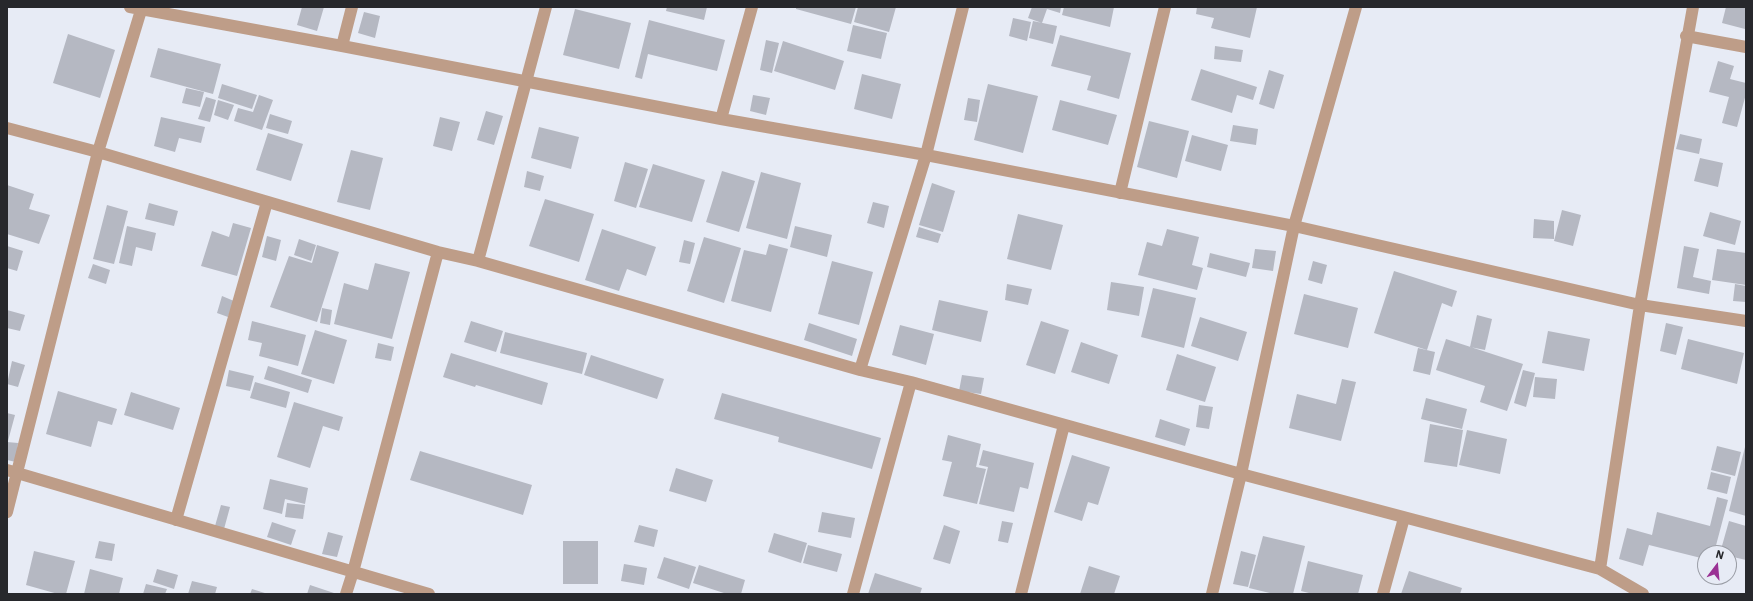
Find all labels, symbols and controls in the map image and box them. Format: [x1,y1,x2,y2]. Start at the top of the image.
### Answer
north arrow [1697,545,1737,585]
text: N [1714,547,1726,562]

